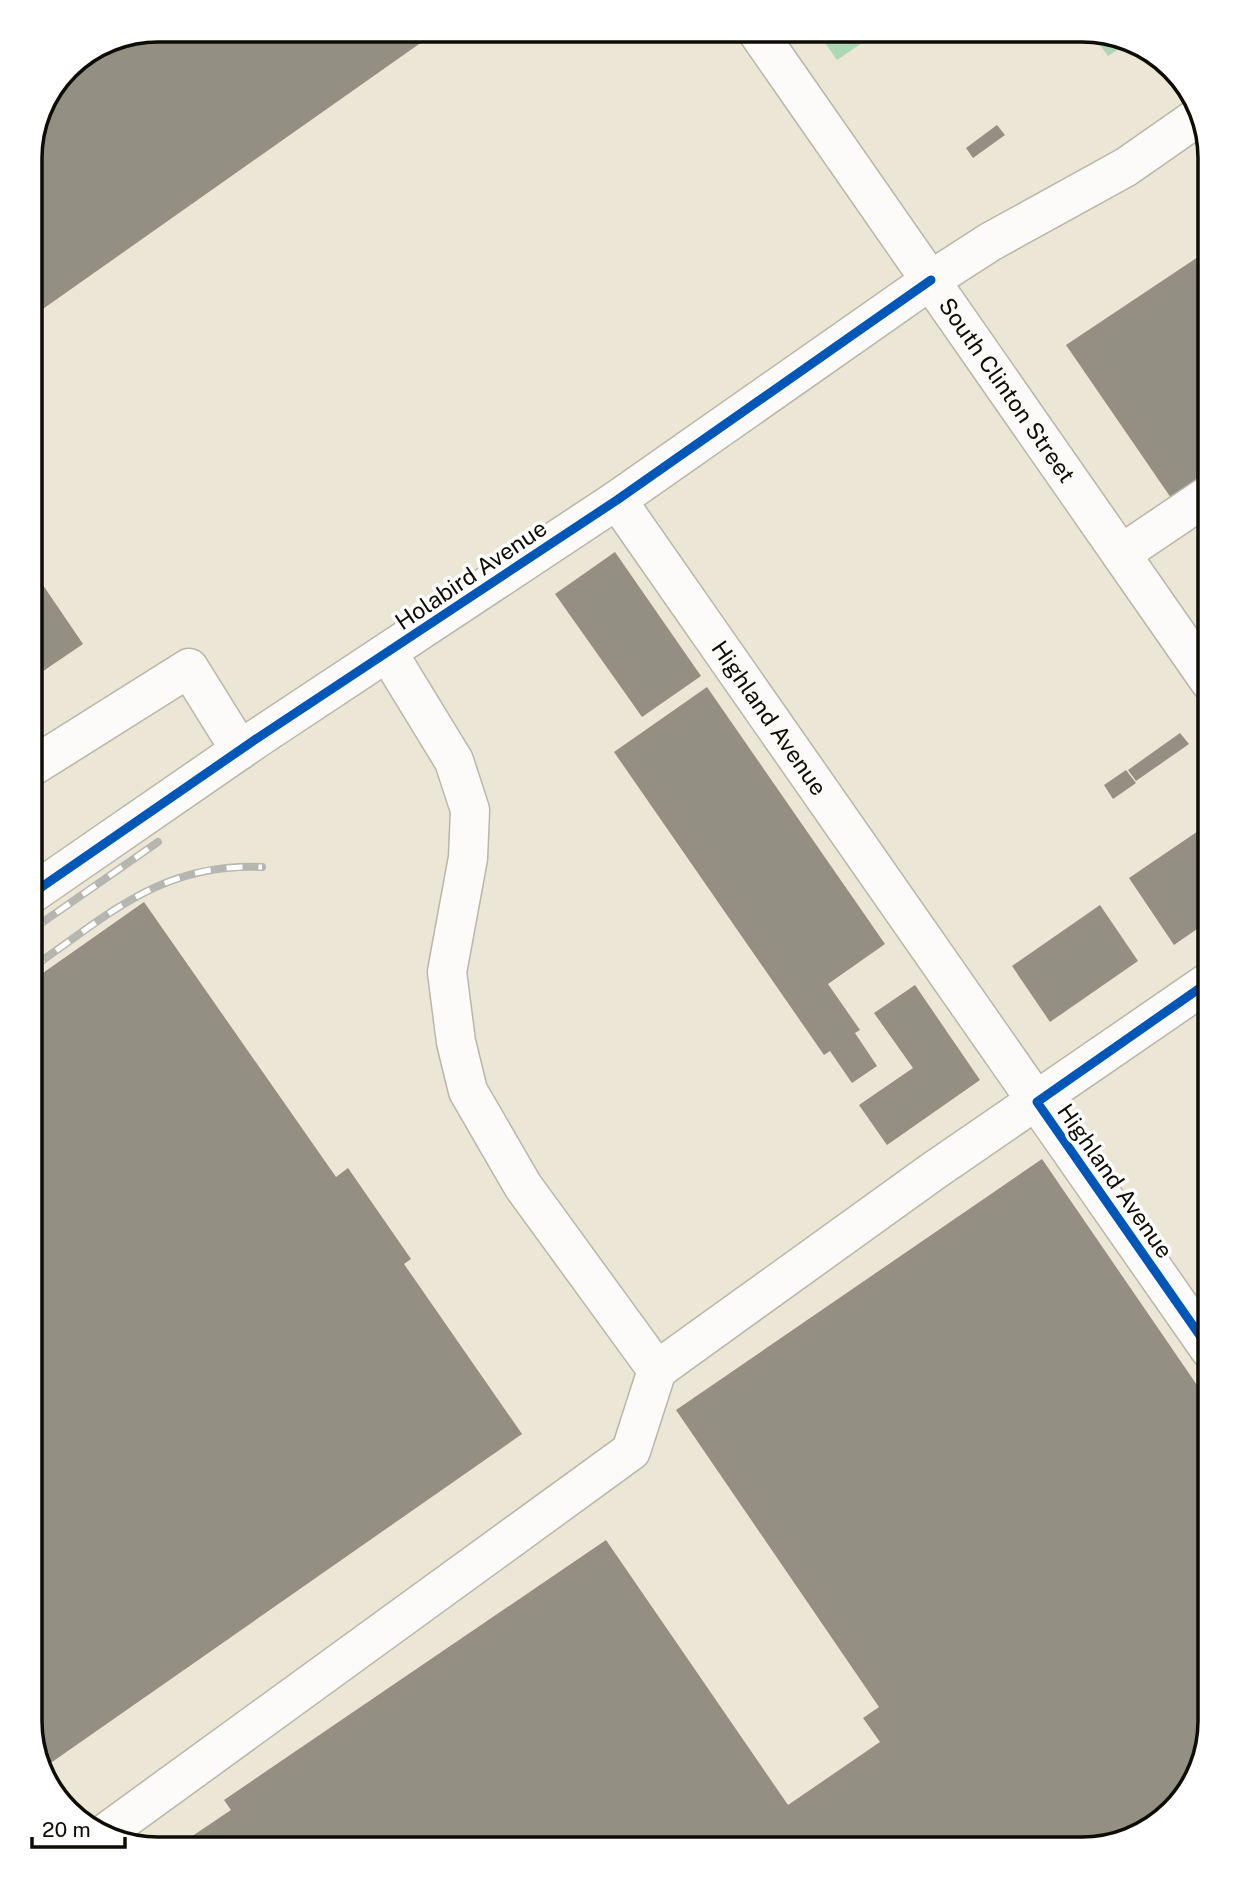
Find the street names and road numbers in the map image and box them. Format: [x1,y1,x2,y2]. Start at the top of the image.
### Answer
street label: South Clinton Street [934,293,1081,487]
street label: Holabird Avenue [390,514,552,635]
street label: Highland Avenue [706,635,833,800]
street label: Highland Avenue [1052,1098,1179,1263]

